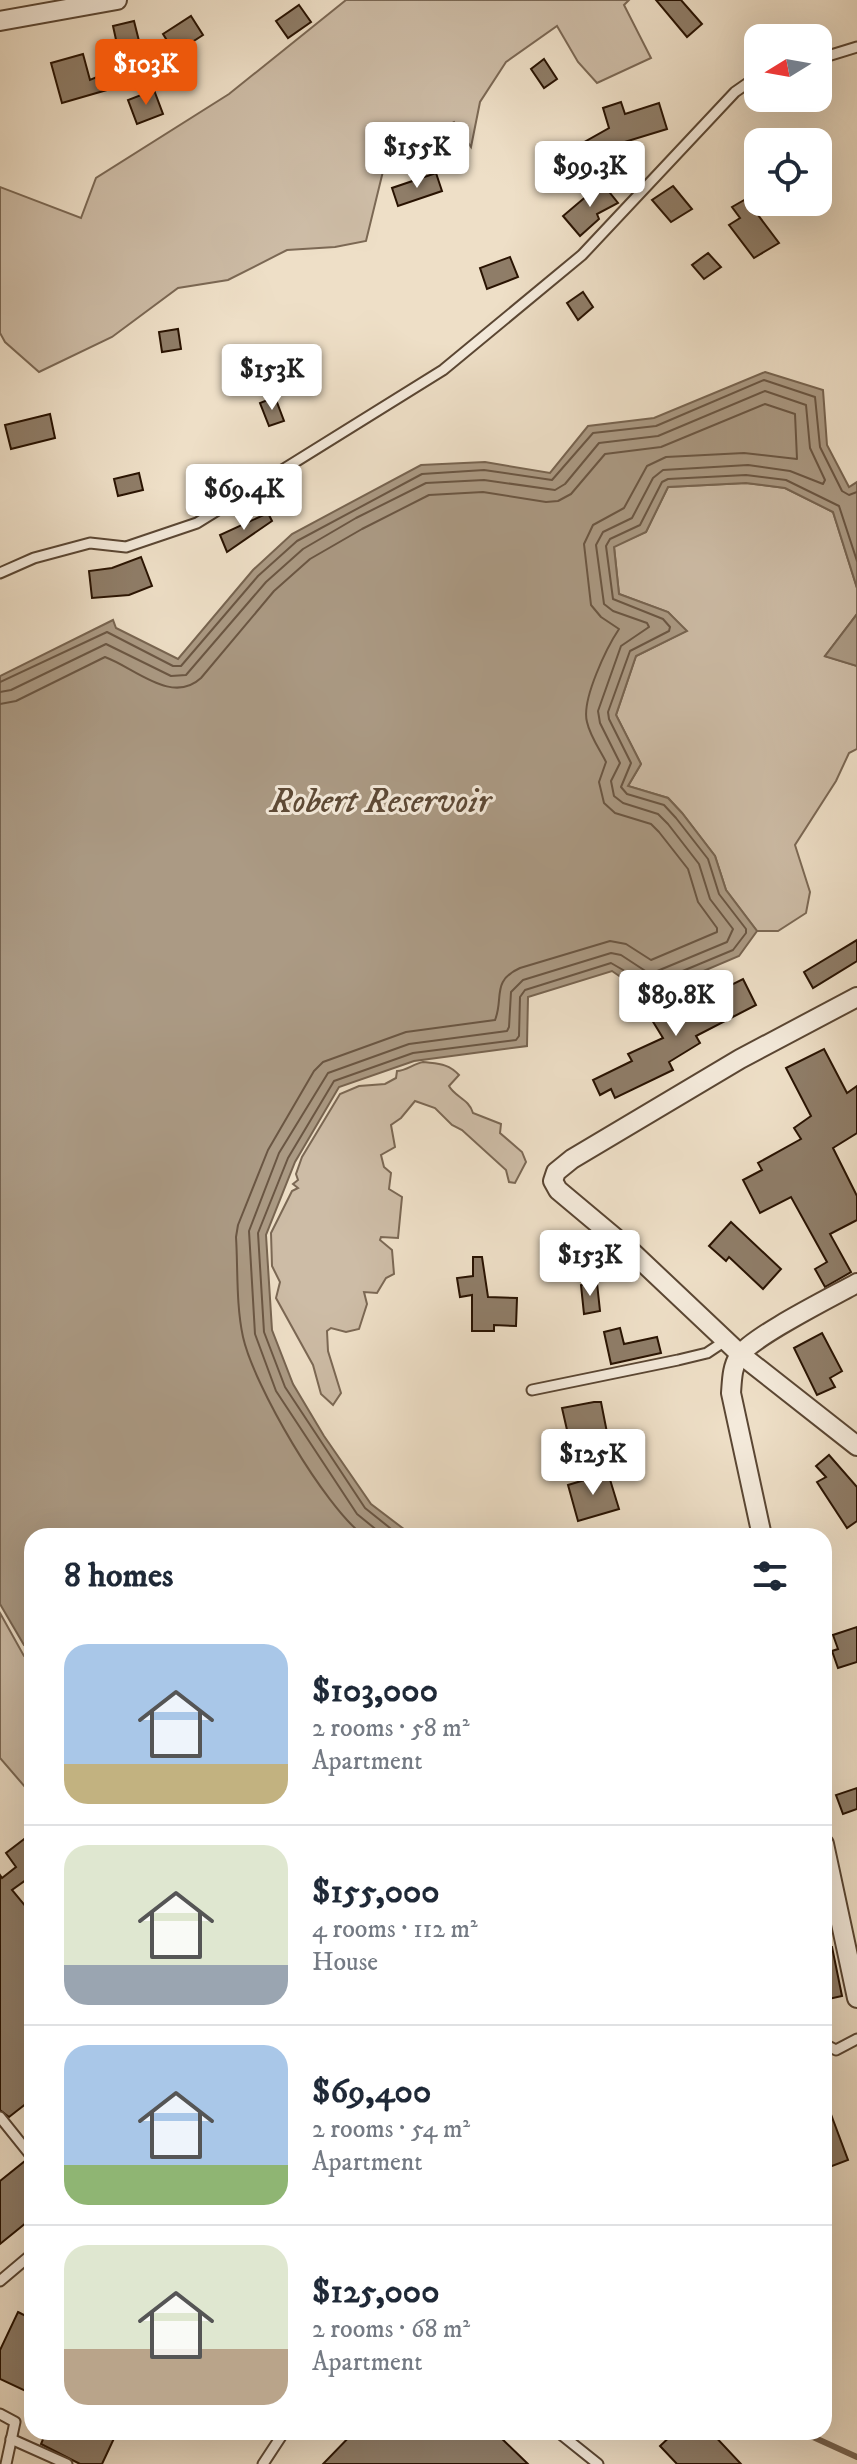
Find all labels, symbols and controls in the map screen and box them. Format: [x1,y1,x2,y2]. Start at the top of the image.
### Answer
north arrow [744,24,832,112]
map controls [744,24,832,216]
pin: $103K [90,39,202,107]
text: $103K [113,48,179,81]
pin: $155K [361,122,473,190]
button: locate [744,128,832,216]
text: $155K [383,131,451,164]
pin: $99.3K [525,141,655,209]
text: $99.3K [553,150,627,183]
pin: $153K [216,344,328,412]
text: $153K [240,353,304,386]
pin: $69.4K [179,464,309,532]
text: $69.4K [204,473,284,506]
water label: Robert Reservoir [268,779,494,824]
pin: $89.8K [611,970,741,1038]
text: $89.8K [637,979,715,1012]
pin: $153K [534,1230,646,1298]
text: $153K [558,1239,622,1272]
pin: $125K [537,1429,649,1497]
text: $125K [559,1438,627,1471]
icon: filters [748,1554,792,1598]
text: 8 homes [64,1555,173,1597]
text: $103,000 [312,1670,438,1712]
icon: home [128,1676,224,1772]
text: 2 rooms · 58 m² [312,1712,470,1745]
text: Apartment [312,1745,423,1778]
text: $155,000 [312,1871,440,1913]
icon: home [128,1877,224,1973]
text: 4 rooms · 112 m² [312,1913,478,1946]
text: House [312,1946,378,1979]
text: $69,400 [312,2071,431,2113]
icon: home [128,2077,224,2173]
text: 2 rooms · 54 m² [312,2113,470,2146]
text: Apartment [312,2146,423,2179]
text: $125,000 [312,2271,439,2313]
icon: home [128,2277,224,2373]
text: 2 rooms · 68 m² [312,2313,470,2346]
text: Apartment [312,2346,423,2379]

